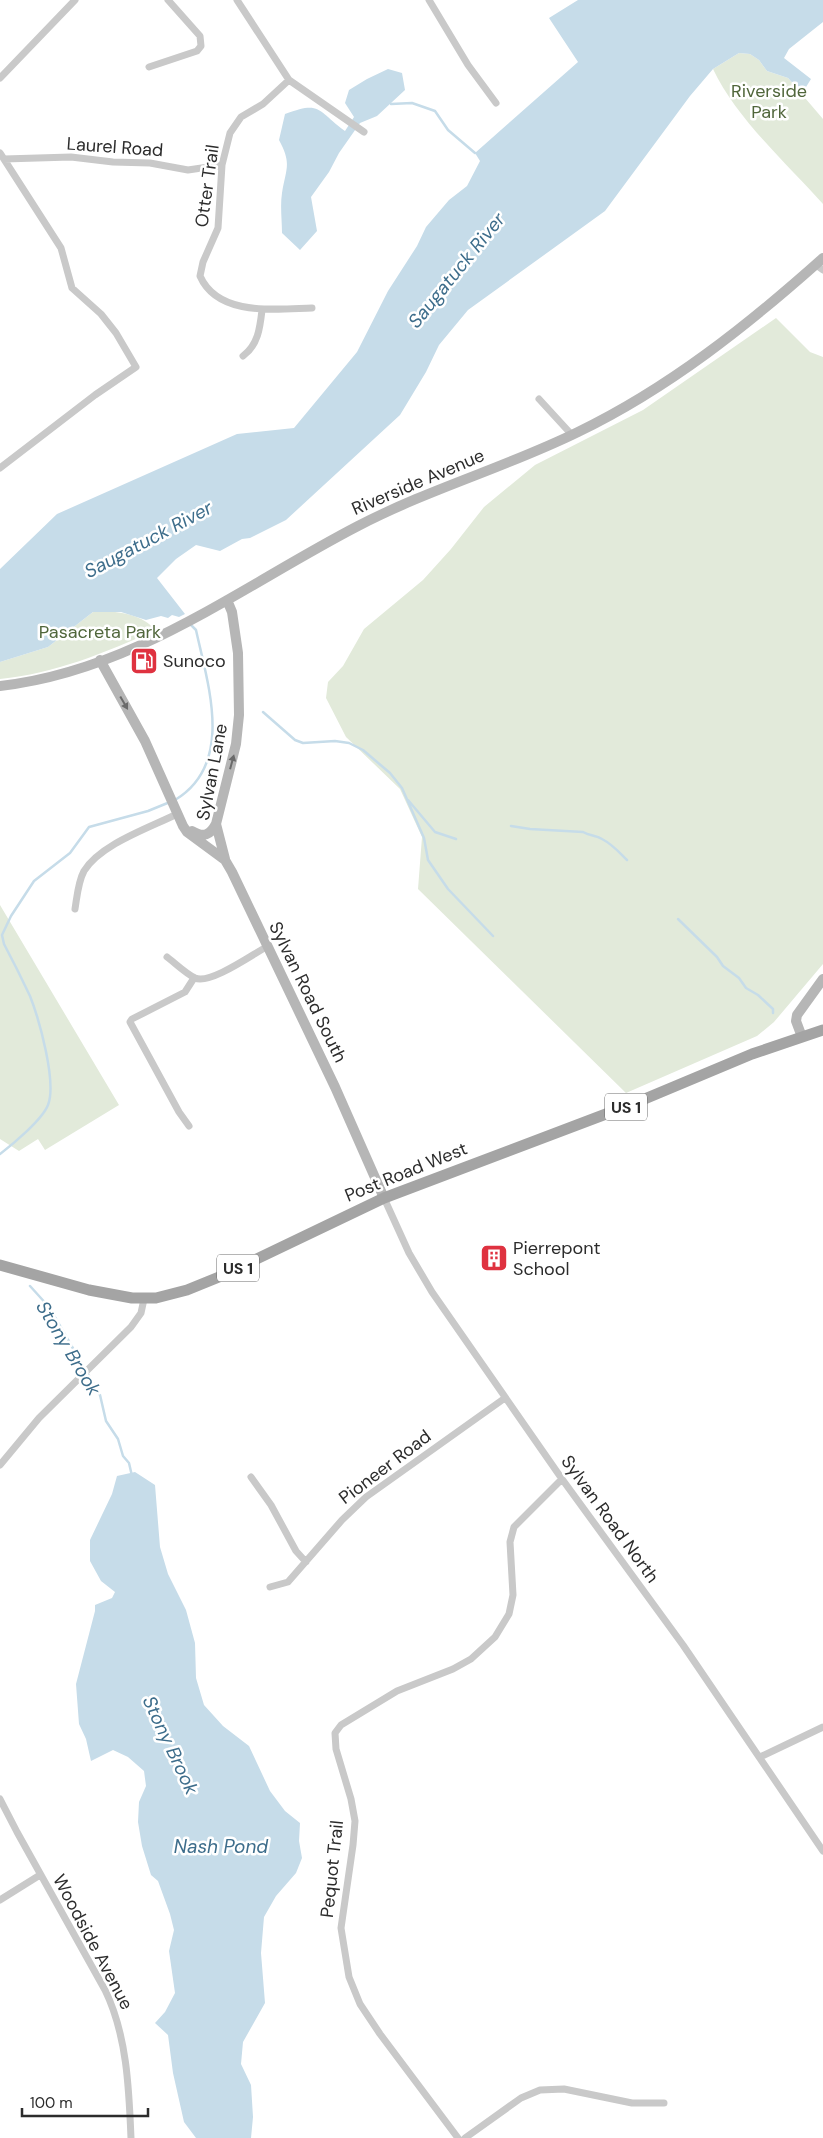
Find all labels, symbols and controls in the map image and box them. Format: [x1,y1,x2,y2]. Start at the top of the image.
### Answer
park label: Riverside Park [731,79,807,124]
street label: Laurel Road [66,132,164,162]
street label: Otter Trail [189,143,225,229]
water label: Saugatuck River [402,207,511,333]
street label: Riverside Avenue [348,443,488,521]
water label: Saugatuck River [80,495,217,584]
park label: Pasacreta Park [39,620,161,644]
fuel station icon: Sunoco [129,646,159,676]
place label: Sunoco [163,649,226,673]
one-way arrow [120,695,128,710]
street label: Sylvan Lane [191,721,233,823]
one-way arrow [228,754,236,769]
street label: Sylvan Road South [263,918,353,1066]
road number: US 1 [605,1094,647,1120]
street label: Post Road West [341,1136,471,1208]
place label: Pierrepont School [513,1236,601,1281]
building icon: Pierrepont School [479,1243,509,1273]
road number: US 1 [217,1254,259,1282]
water label: Stony Brook [30,1296,107,1401]
street label: Pioneer Road [334,1424,436,1510]
street label: Sylvan Road North [556,1450,664,1588]
water label: Stony Brook [137,1692,204,1799]
street label: Pequot Trail [315,1819,349,1919]
water label: Nash Pond [174,1834,269,1859]
street label: Woodside Avenue [47,1870,139,2014]
scale bar [22,2086,149,2118]
text: 100 m [30,2093,73,2113]

